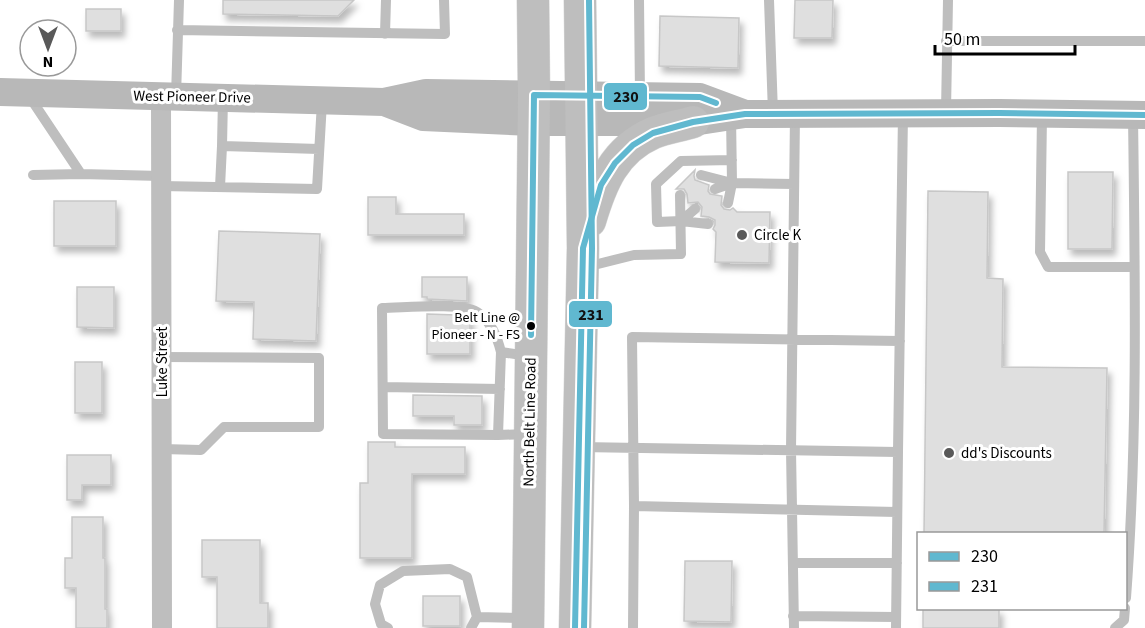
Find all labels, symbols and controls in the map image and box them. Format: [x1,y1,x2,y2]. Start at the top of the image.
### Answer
north arrow [18,18,78,78]
scale bar [935,18,1074,56]
text: 50 m [944,27,980,52]
text: N [43,51,53,73]
line badge: 230 [603,82,648,111]
street label: West Pioneer Drive [133,85,251,109]
text: 230 [613,86,639,108]
place label: Circle K [754,225,801,246]
marker: Circle K [735,228,749,242]
line badge: 231 [568,300,613,328]
text: 231 [578,304,604,326]
place label: Belt Line @ Pioneer - N - FS [432,308,520,345]
marker: Belt Line @ Pioneer - N - FS [525,320,537,332]
street label: Luke Street [152,327,173,397]
street label: North Belt Line Road [518,357,542,487]
place label: dd's Discounts [961,443,1052,464]
marker: dd's Discounts [942,446,956,460]
legend [917,532,1127,610]
text: 230 [971,544,998,569]
text: 231 [971,574,998,599]

